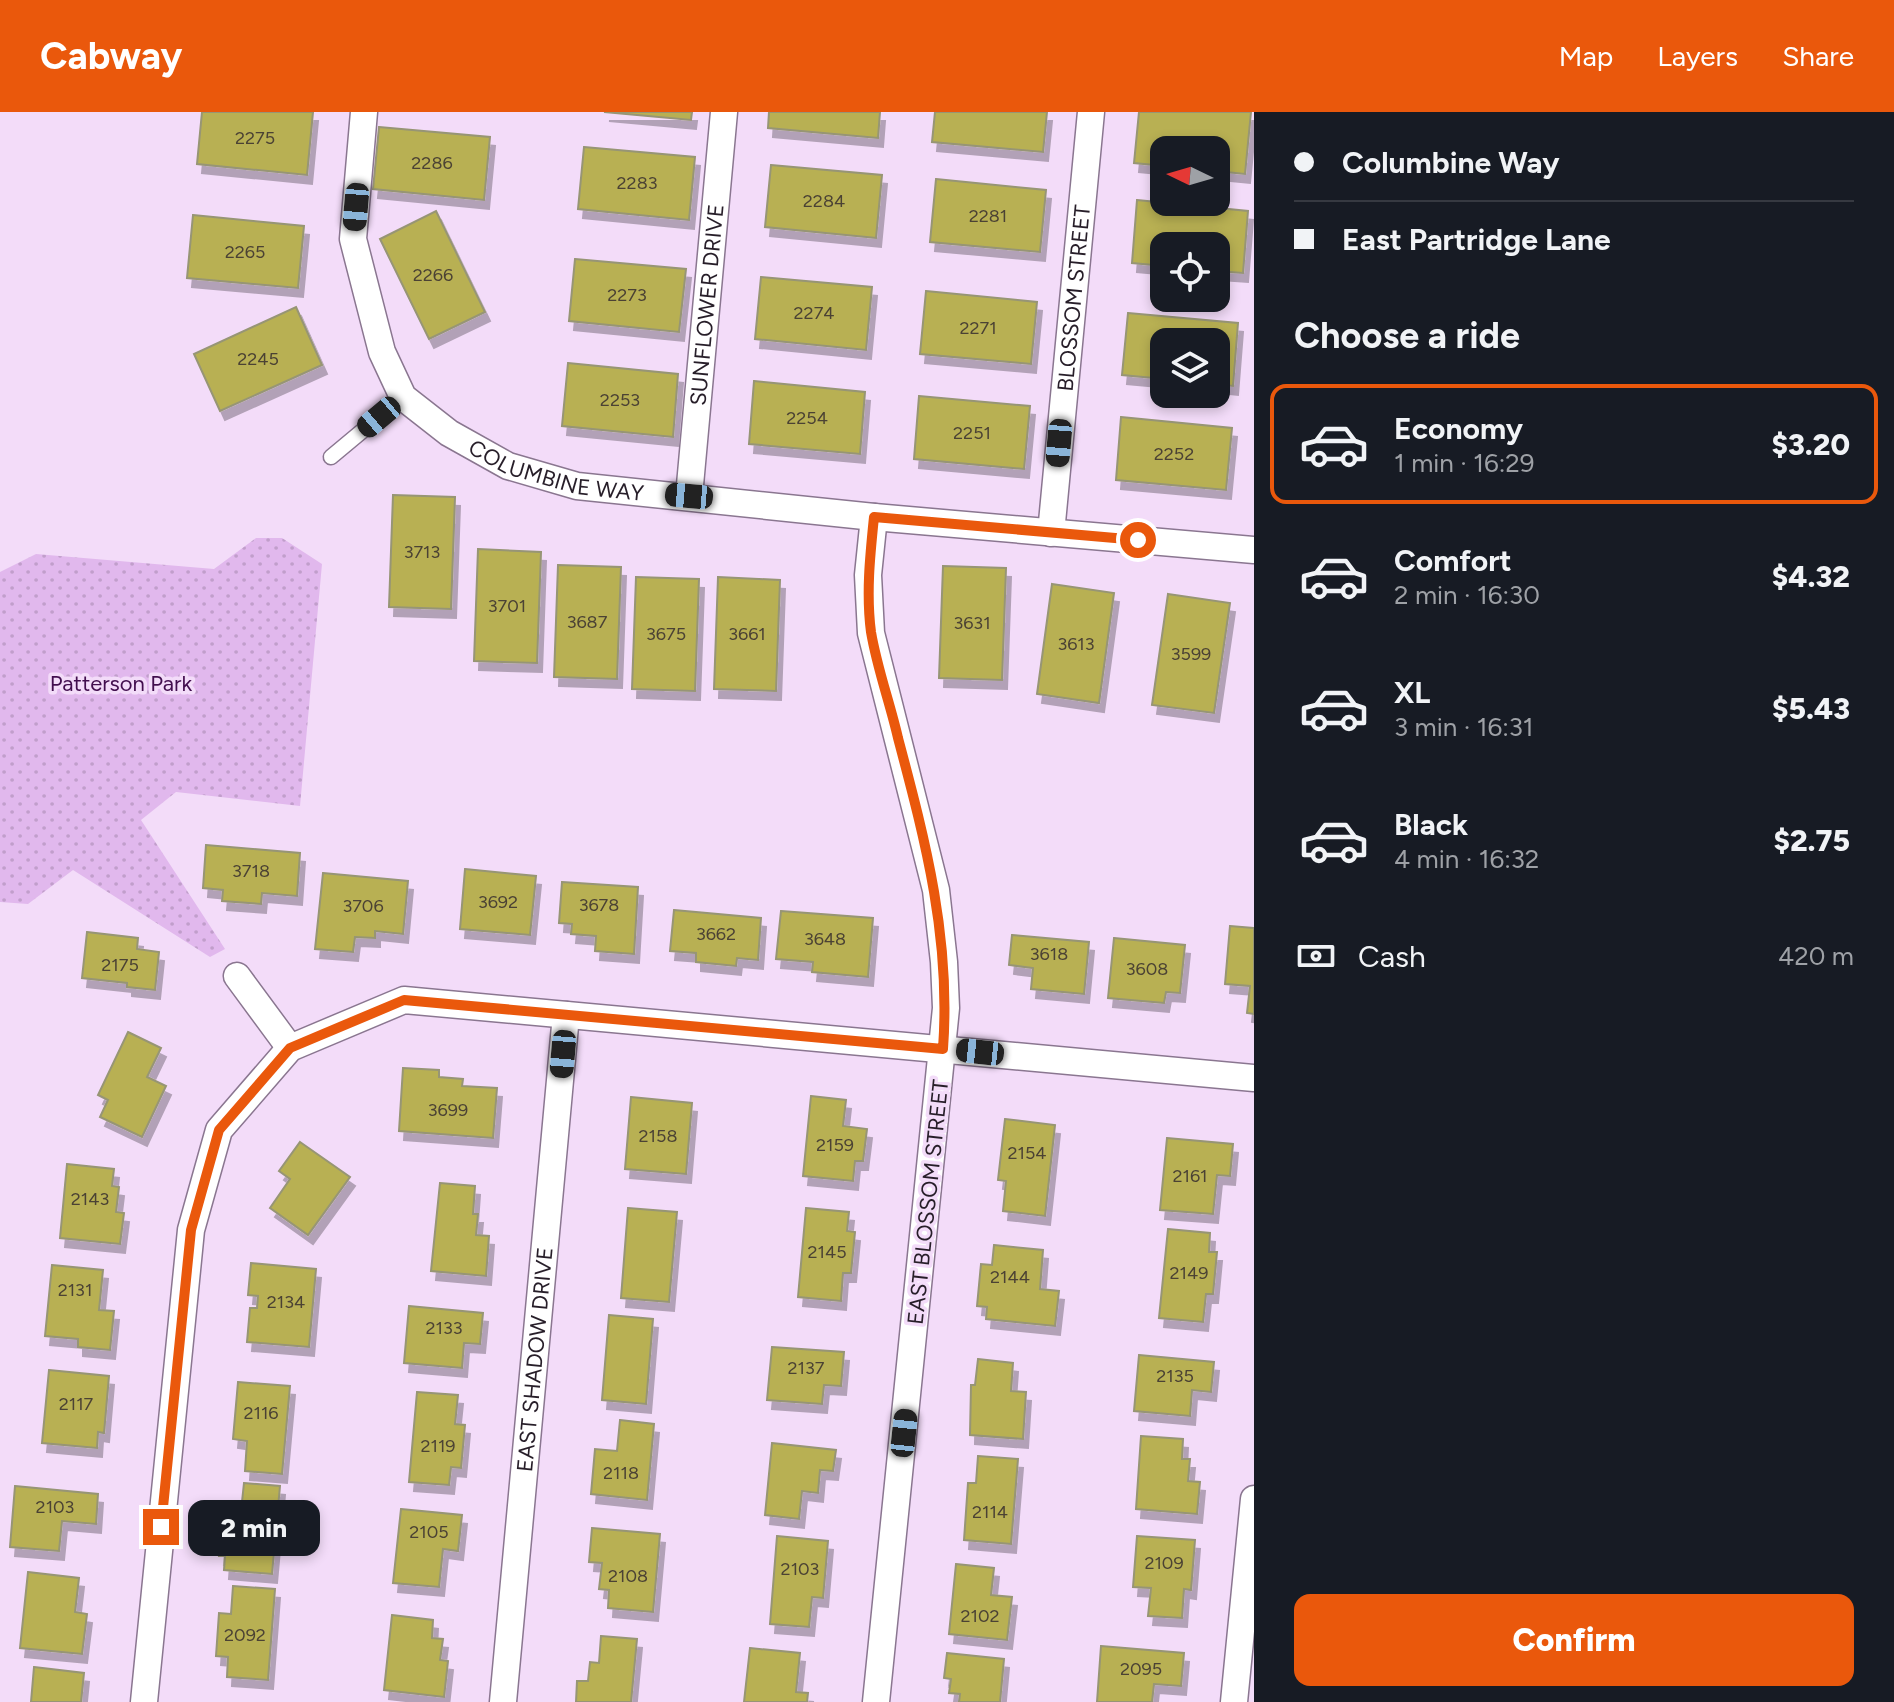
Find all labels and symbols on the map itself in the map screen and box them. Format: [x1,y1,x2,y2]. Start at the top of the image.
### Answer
house number: 2275 [235,127,275,149]
north arrow [1150,136,1230,216]
house number: 2286 [411,152,453,174]
house number: 2283 [617,172,657,194]
car [342,182,370,232]
house number: 2284 [803,190,845,212]
street label: SUNFLOWER DRIVE [684,203,729,407]
street label: BLOSSOM STREET [1051,203,1096,393]
house number: 2281 [969,205,1007,227]
house number: 2265 [225,241,265,263]
house number: 2266 [413,264,453,286]
house number: 2273 [607,284,647,306]
house number: 2274 [794,302,834,324]
house number: 2271 [959,317,997,339]
house number: 2245 [237,348,279,370]
house number: 2253 [600,389,640,411]
car [353,392,405,442]
house number: 2254 [786,407,828,429]
car [1045,418,1073,468]
house number: 2251 [953,422,991,444]
street label: COLUMBINE WAY [464,433,646,506]
house number: 2252 [1154,443,1194,465]
car [664,482,714,510]
route start [1120,522,1156,558]
house number: 3713 [404,541,440,563]
house number: 3701 [488,595,526,617]
house number: 3687 [567,611,608,633]
house number: 3631 [953,612,991,634]
house number: 3675 [646,623,686,645]
house number: 3661 [728,623,766,645]
house number: 3613 [1057,633,1095,655]
house number: 3599 [1171,643,1211,665]
park label: Patterson Park [50,670,192,697]
house number: 3718 [232,860,270,882]
house number: 3692 [478,891,518,913]
house number: 3678 [579,894,619,916]
house number: 3706 [342,895,384,917]
house number: 3662 [696,923,736,945]
house number: 3648 [804,928,846,950]
house number: 3618 [1030,943,1068,965]
house number: 2175 [101,954,139,976]
house number: 3608 [1126,958,1168,980]
car [549,1029,577,1079]
car [955,1038,1005,1066]
street label: EAST BLOSSOM STREET [902,1078,954,1326]
house number: 3699 [428,1099,468,1121]
house number: 2158 [639,1125,677,1147]
house number: 2159 [816,1134,854,1156]
house number: 2154 [1007,1142,1047,1164]
house number: 2161 [1172,1165,1208,1187]
house number: 2143 [71,1188,109,1210]
house number: 2145 [807,1241,847,1263]
street label: EAST SHADOW DRIVE [511,1246,558,1473]
house number: 2149 [1170,1262,1208,1284]
house number: 2144 [990,1266,1030,1288]
house number: 2131 [58,1279,92,1301]
house number: 2134 [267,1291,305,1313]
house number: 2133 [425,1317,463,1339]
house number: 2137 [788,1357,825,1379]
house number: 2135 [1156,1365,1194,1387]
house number: 2117 [59,1393,94,1415]
house number: 2116 [243,1402,279,1424]
car [890,1408,918,1458]
house number: 2119 [420,1435,456,1457]
house number: 2118 [603,1462,639,1484]
house number: 2103 [36,1496,74,1518]
callout: 2 min [189,1499,321,1555]
house number: 2114 [972,1501,1008,1523]
route end [143,1509,179,1545]
house number: 2105 [409,1521,449,1543]
house number: 2109 [1144,1552,1184,1574]
house number: 2103 [781,1558,819,1580]
house number: 2108 [608,1565,648,1587]
house number: 2102 [960,1605,1000,1627]
house number: 2092 [224,1624,266,1646]
house number: 2095 [1120,1658,1162,1680]

